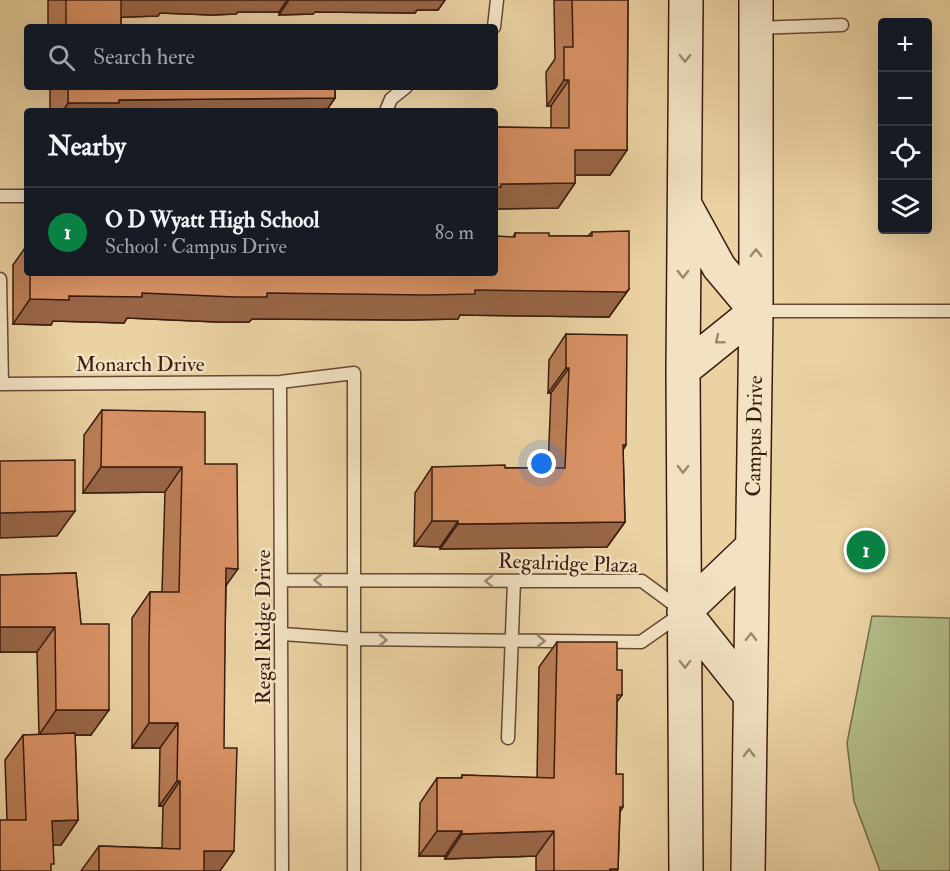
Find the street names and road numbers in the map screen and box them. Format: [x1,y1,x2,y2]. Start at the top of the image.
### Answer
street label: Monarch Drive [75,351,205,378]
street label: Campus Drive [740,375,769,497]
street label: Regalridge Plaza [497,548,639,579]
street label: Regal Ridge Drive [250,549,277,704]

